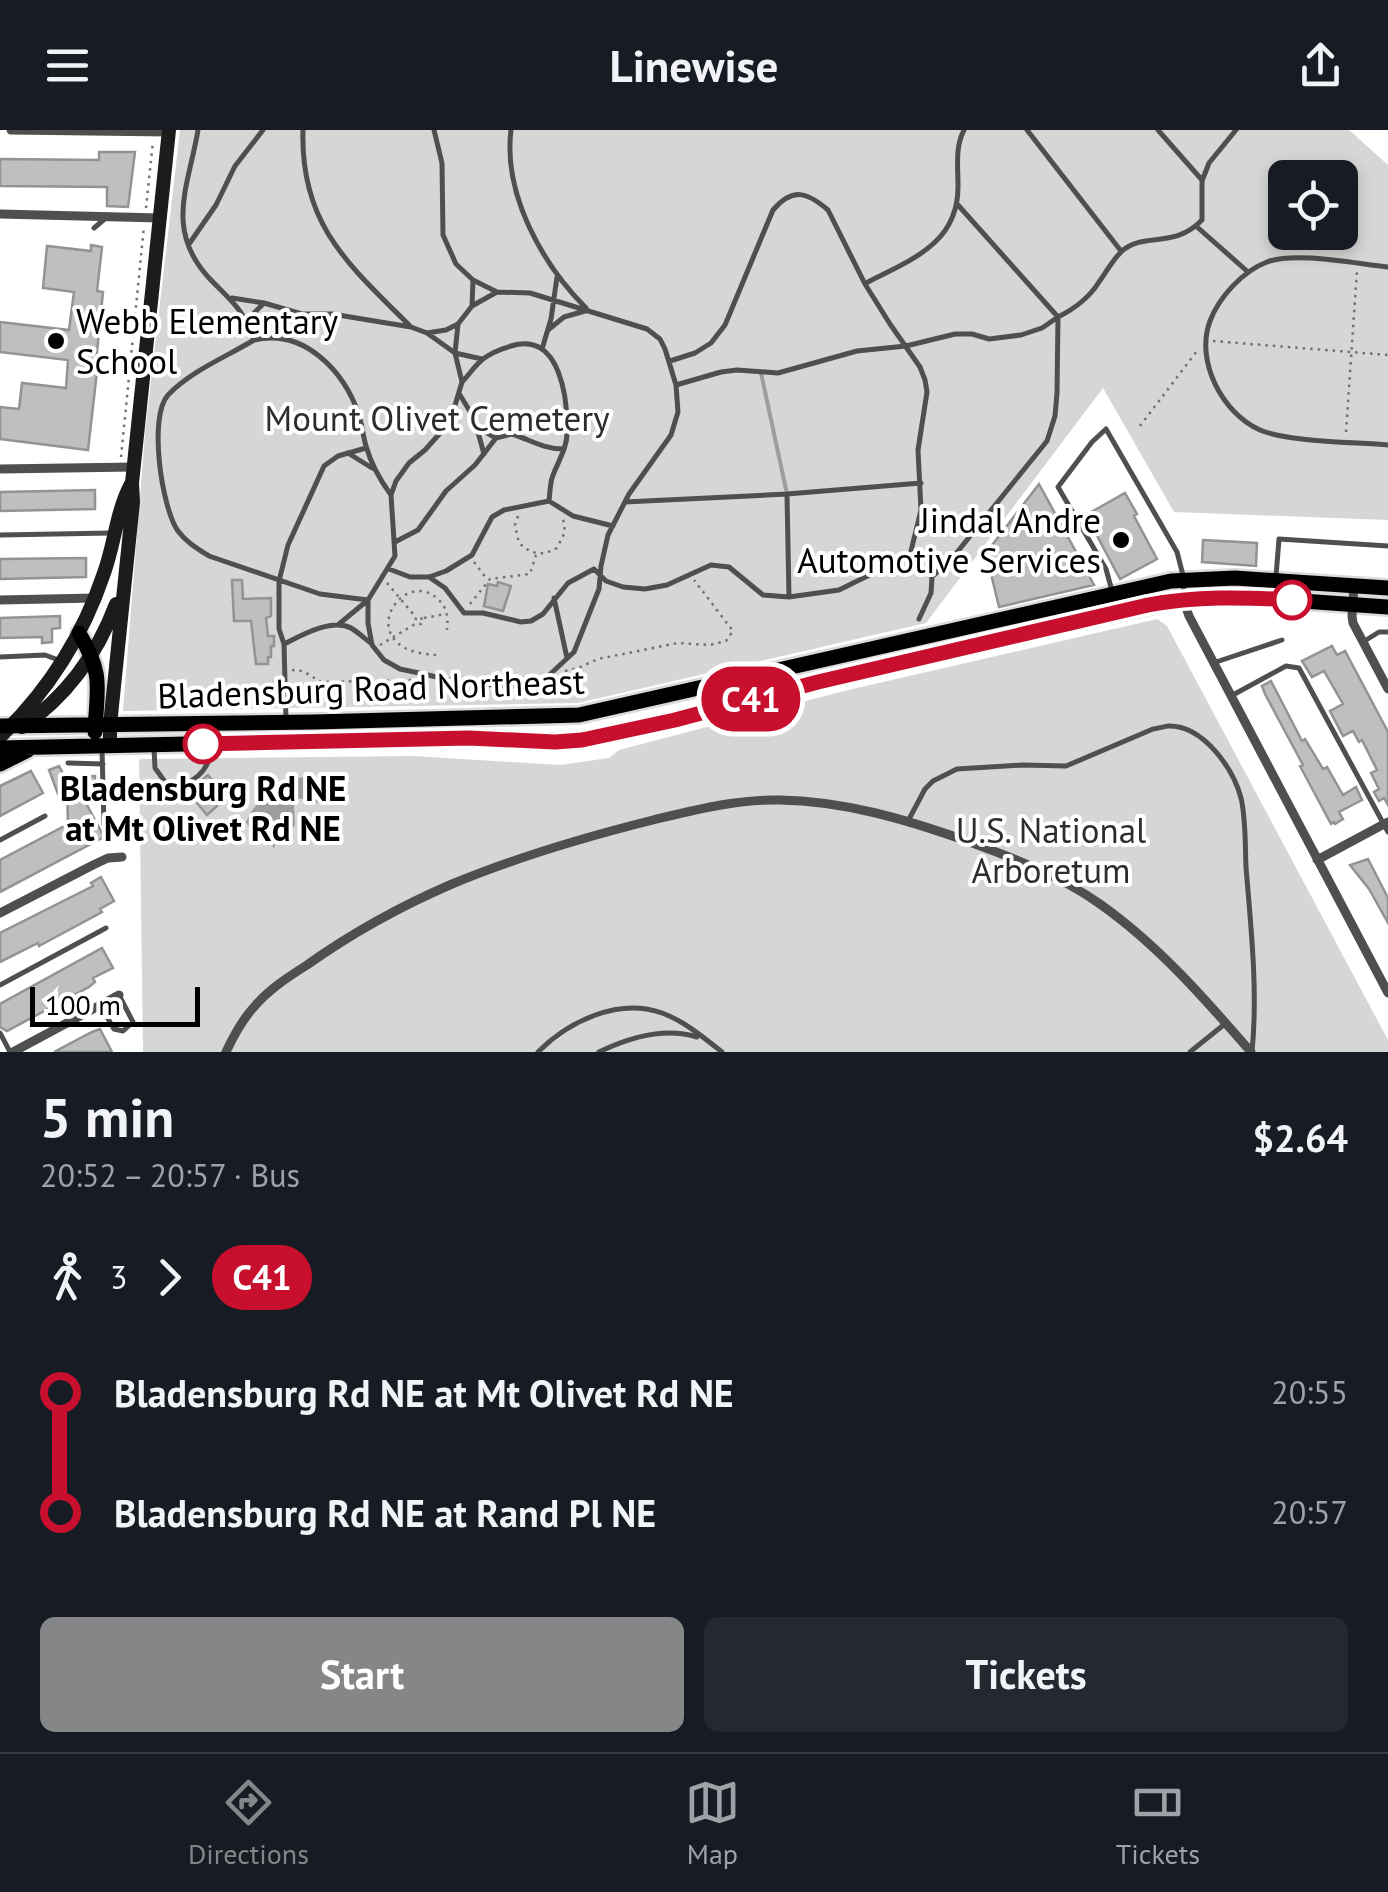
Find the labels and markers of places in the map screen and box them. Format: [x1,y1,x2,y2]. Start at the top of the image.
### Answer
place label: Webb Elementary School [76,298,338,384]
marker: Webb Elementary School [45,330,67,352]
place label: Jindal Andre Automotive Services [797,497,1101,583]
marker: Jindal Andre Automotive Services [1110,529,1132,551]
unlabelled marker [1273,581,1311,619]
marker: Bladensburg Rd NE at Mt Olivet Rd NE [184,725,222,763]
place label: Bladensburg Rd NE at Mt Olivet Rd NE [60,765,346,851]

